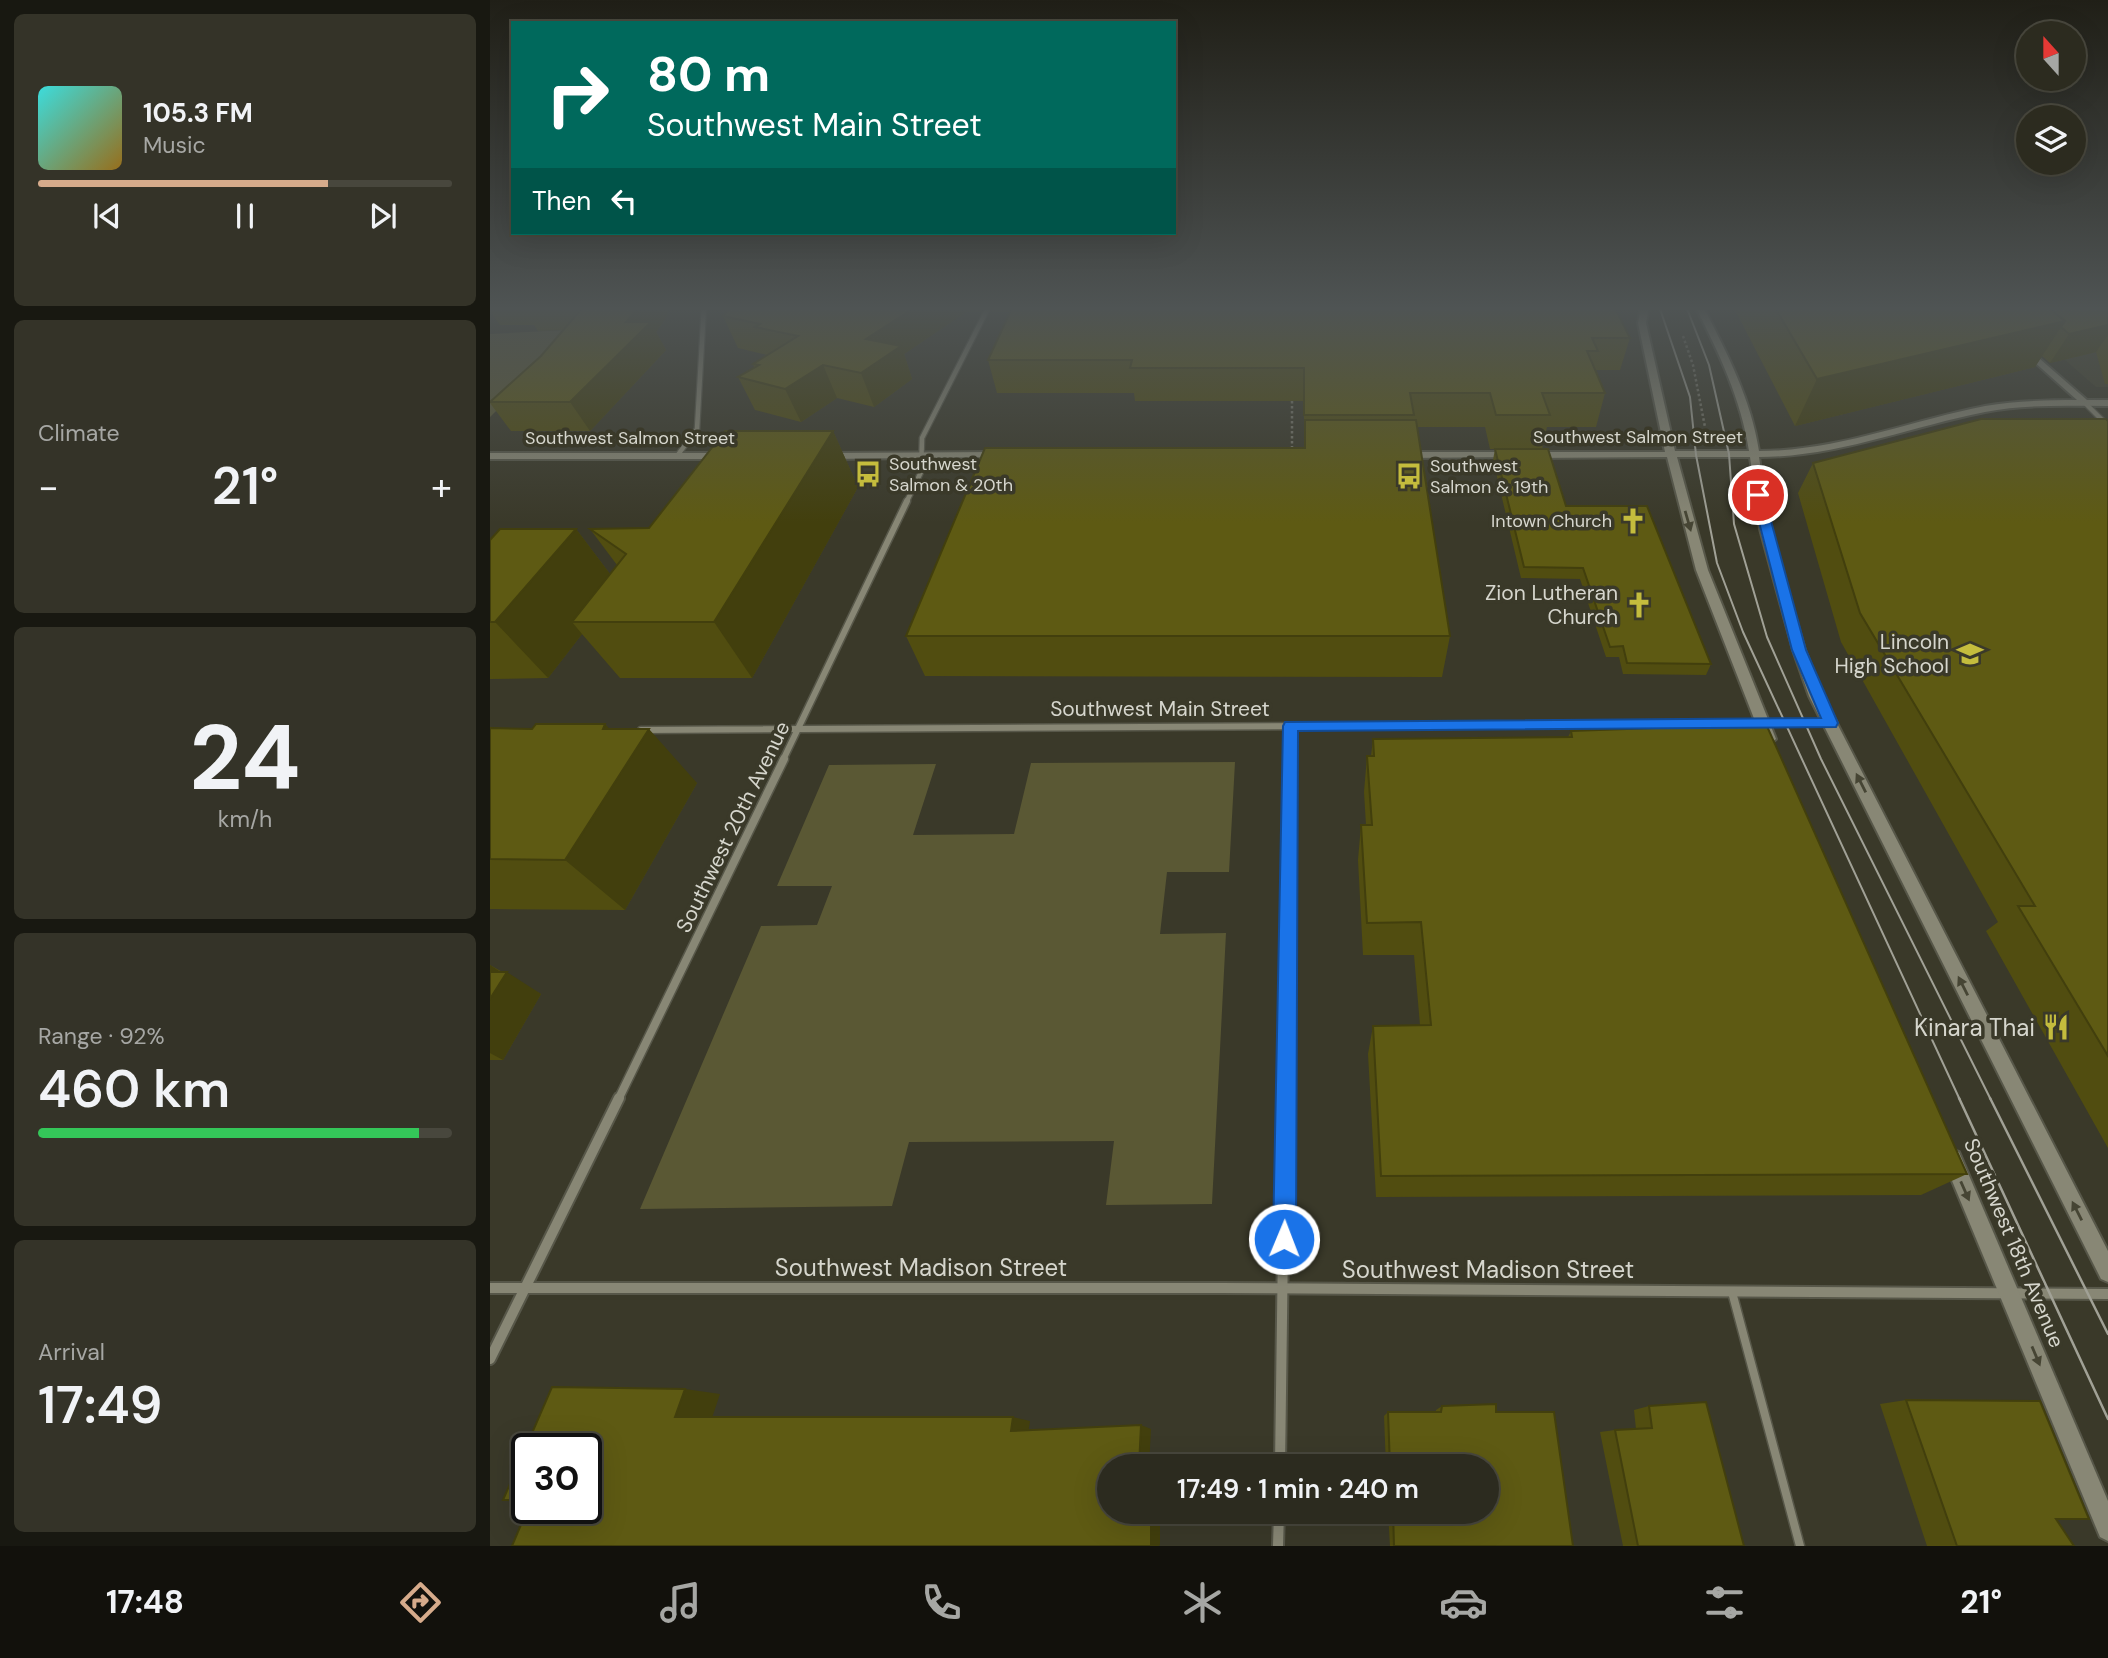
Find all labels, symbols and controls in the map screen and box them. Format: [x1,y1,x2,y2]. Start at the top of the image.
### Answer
north arrow [2016,21,2086,91]
map controls [2016,21,2086,175]
text: 80 m [647,42,770,106]
icon: right [532,49,623,140]
text: 105.3 FM [143,96,253,130]
text: Southwest Main Street [647,104,982,146]
button: layers [2016,105,2086,175]
text: Music [143,130,206,160]
icon: left [605,182,643,220]
text: Then [532,184,591,218]
icon: previous [88,197,126,235]
icon: pause [226,197,264,235]
icon: next [364,197,402,235]
text: Climate [38,418,120,448]
street label: Southwest Salmon Street [1533,425,1743,449]
street label: Southwest Salmon Street [525,426,735,450]
text: 21° [212,452,278,520]
place label: Southwest Salmon & 20th [889,452,1013,497]
place label: Southwest Salmon & 19th [1430,454,1548,499]
bus stop icon: Southwest Salmon & 20th [853,459,883,489]
bus stop icon: Southwest Salmon & 19th [1394,461,1424,491]
text: − [38,462,59,512]
text: + [431,462,452,512]
pin [1728,465,1788,525]
icon: arrive [1739,476,1777,514]
church icon: Intown Church [1618,506,1648,536]
place label: Intown Church [1491,509,1612,533]
one-way arrow [1683,510,1693,531]
place label: Zion Lutheran Church [1485,579,1618,631]
church icon: Zion Lutheran Church [1624,590,1654,620]
place label: Lincoln High School [1834,628,1949,680]
school or university icon: Lincoln High School [1955,639,1985,669]
street label: Southwest Main Street [1050,695,1270,723]
text: 24 [189,699,301,817]
street label: Southwest 20th Avenue [670,717,796,937]
one-way arrow [1855,773,1866,793]
text: km/h [218,804,272,834]
one-way arrow [1958,976,1969,996]
place label: Kinara Thai [1914,1012,2035,1043]
restaurant icon: Kinara Thai [2041,1012,2071,1042]
text: Range · 92% [38,1021,165,1051]
text: 460 km [38,1055,230,1123]
street label: Southwest 18th Avenue [1957,1134,2071,1352]
one-way arrow [1960,1181,1971,1202]
one-way arrow [2072,1201,2083,1221]
position arrow [1247,1202,1321,1276]
street label: Southwest Madison Street [775,1252,1067,1283]
street label: Southwest Madison Street [1342,1254,1634,1285]
text: Arrival [38,1337,105,1367]
one-way arrow [2031,1346,2042,1367]
text: 17:49 [38,1371,163,1439]
speed limit sign: 30 [511,1433,602,1524]
text: 17:49 · 1 min · 240 m [1177,1472,1419,1506]
icon: directions [396,1578,445,1627]
icon: music [656,1578,705,1627]
icon: phone [917,1578,966,1627]
icon: climate [1178,1578,1227,1627]
icon: car [1439,1578,1488,1627]
icon: filters [1700,1578,1749,1627]
text: 17:48 [106,1581,184,1623]
text: 21° [1960,1581,2002,1623]

